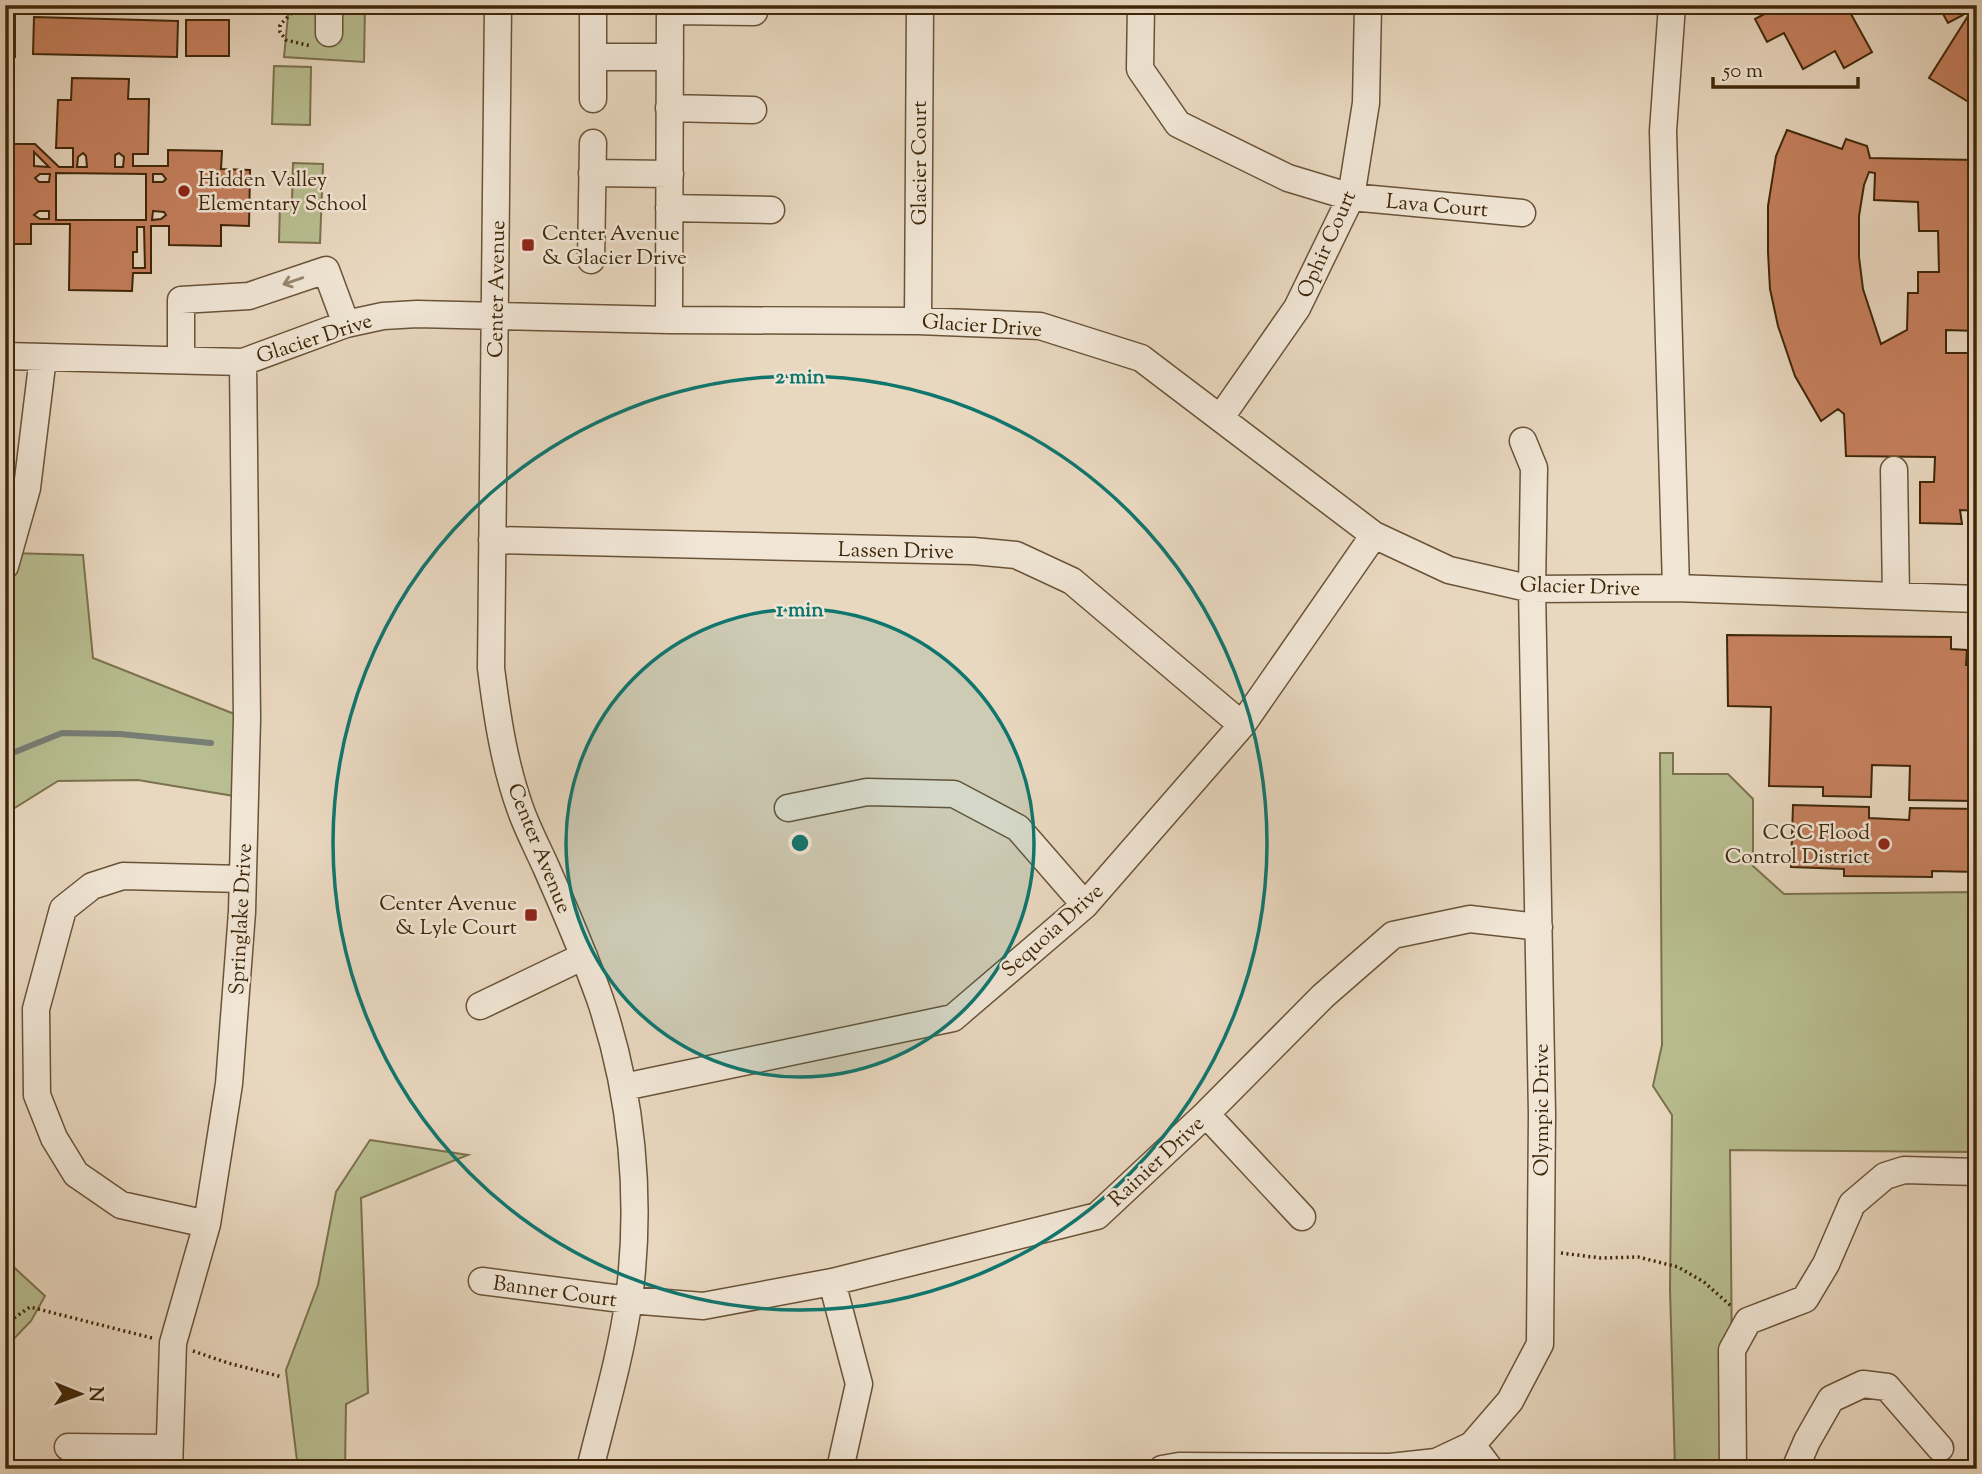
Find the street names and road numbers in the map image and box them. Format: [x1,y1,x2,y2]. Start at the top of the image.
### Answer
street label: Glacier Court [906,101,936,225]
street label: Ophir Court [1291,186,1365,303]
street label: Lava Court [1385,188,1489,226]
street label: Center Avenue [482,220,514,358]
street label: Glacier Drive [253,307,377,373]
street label: Glacier Drive [921,308,1043,346]
street label: Lassen Drive [838,536,954,568]
street label: Glacier Drive [1519,571,1641,605]
street label: Center Avenue [498,779,578,918]
street label: Springlake Drive [223,843,261,996]
street label: Sequoia Drive [996,877,1111,985]
street label: Olympic Drive [1528,1043,1558,1177]
street label: Rainier Drive [1103,1110,1212,1215]
street label: Banner Court [491,1269,619,1317]

